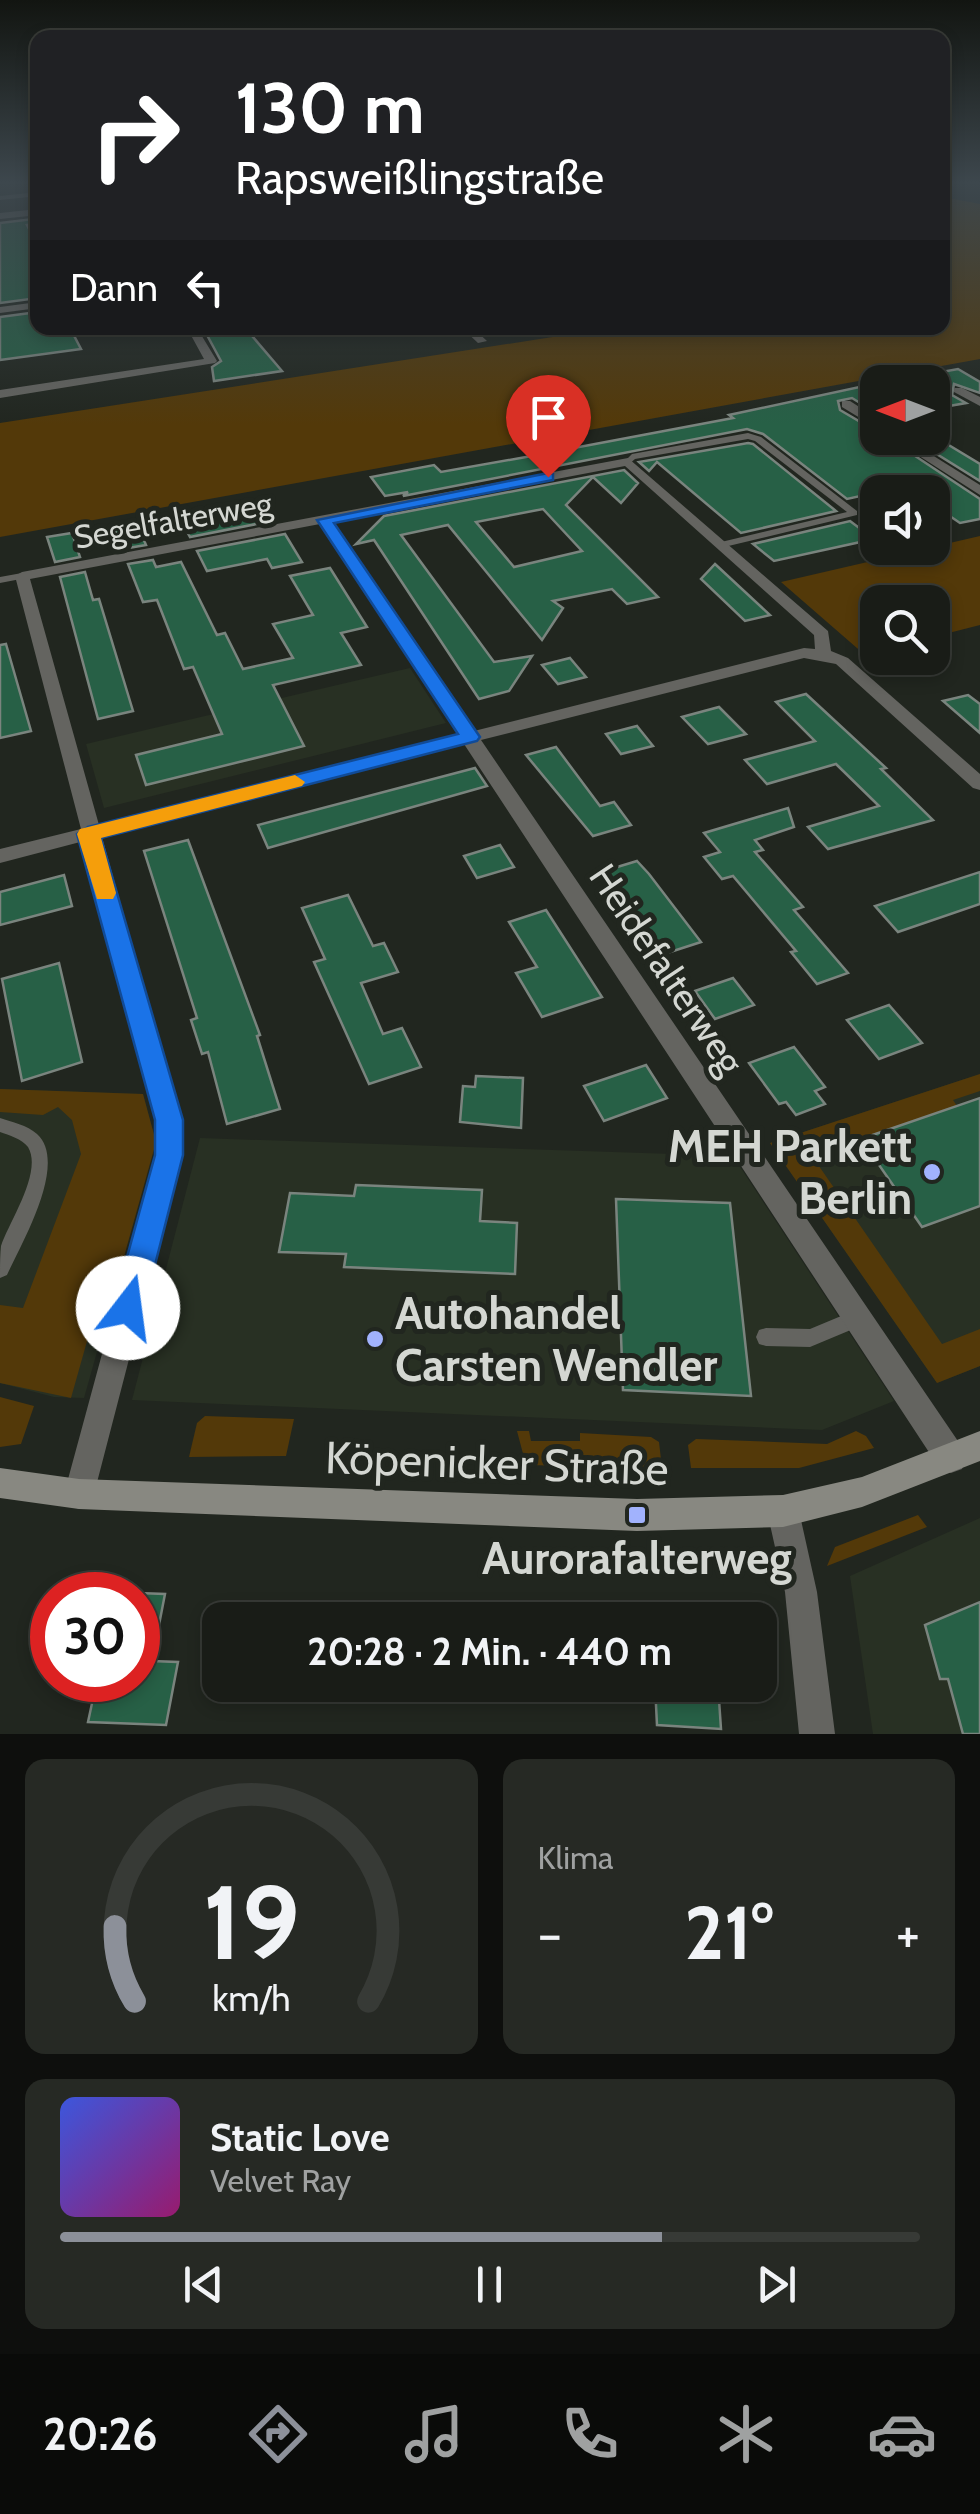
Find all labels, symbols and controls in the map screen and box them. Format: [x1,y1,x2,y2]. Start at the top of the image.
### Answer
text: 130 m [235,65,425,151]
icon: right [70,70,200,200]
text: Rapsweißlingstraße [235,151,604,205]
icon: left [178,260,233,315]
text: Dann [70,264,158,311]
north arrow [860,365,950,455]
map controls [860,365,950,675]
pin [506,375,591,478]
icon: arrive [521,390,576,445]
button: sound [860,475,950,565]
street label: Segelfalterweg [71,483,276,557]
button: search [860,585,950,675]
street label: Heidefalterweg [579,855,755,1084]
place label: MEH Parkett Berlin [668,1119,912,1225]
marker: MEH Parkett Berlin [921,1161,943,1183]
position arrow [76,1256,180,1360]
place label: Autohandel Carsten Wendler [395,1286,717,1392]
marker: Autohandel Carsten Wendler [364,1328,386,1350]
street label: Köpenicker Straße [324,1430,670,1496]
marker: Aurorafalterweg [626,1504,648,1526]
place label: Aurorafalterweg [482,1531,792,1585]
speed limit sign: 30 [30,1572,160,1702]
text: 20:28 · 2 Min. · 440 m [307,1628,672,1675]
text: Klima [538,1838,613,1877]
text: 19 [203,1859,300,1985]
text: 21° [684,1887,773,1978]
text: − [538,1900,562,1967]
text: + [896,1900,920,1967]
text: km/h [212,1977,290,2020]
text: Static Love [210,2114,389,2161]
text: Velvet Ray [210,2161,351,2200]
icon: previous [176,2257,231,2312]
icon: pause [462,2257,517,2312]
icon: next [749,2257,804,2312]
icon: directions [243,2399,313,2469]
icon: music [399,2399,469,2469]
icon: phone [555,2399,625,2469]
icon: climate [711,2399,781,2469]
icon: car [867,2399,937,2469]
text: 20:26 [43,2407,158,2461]

